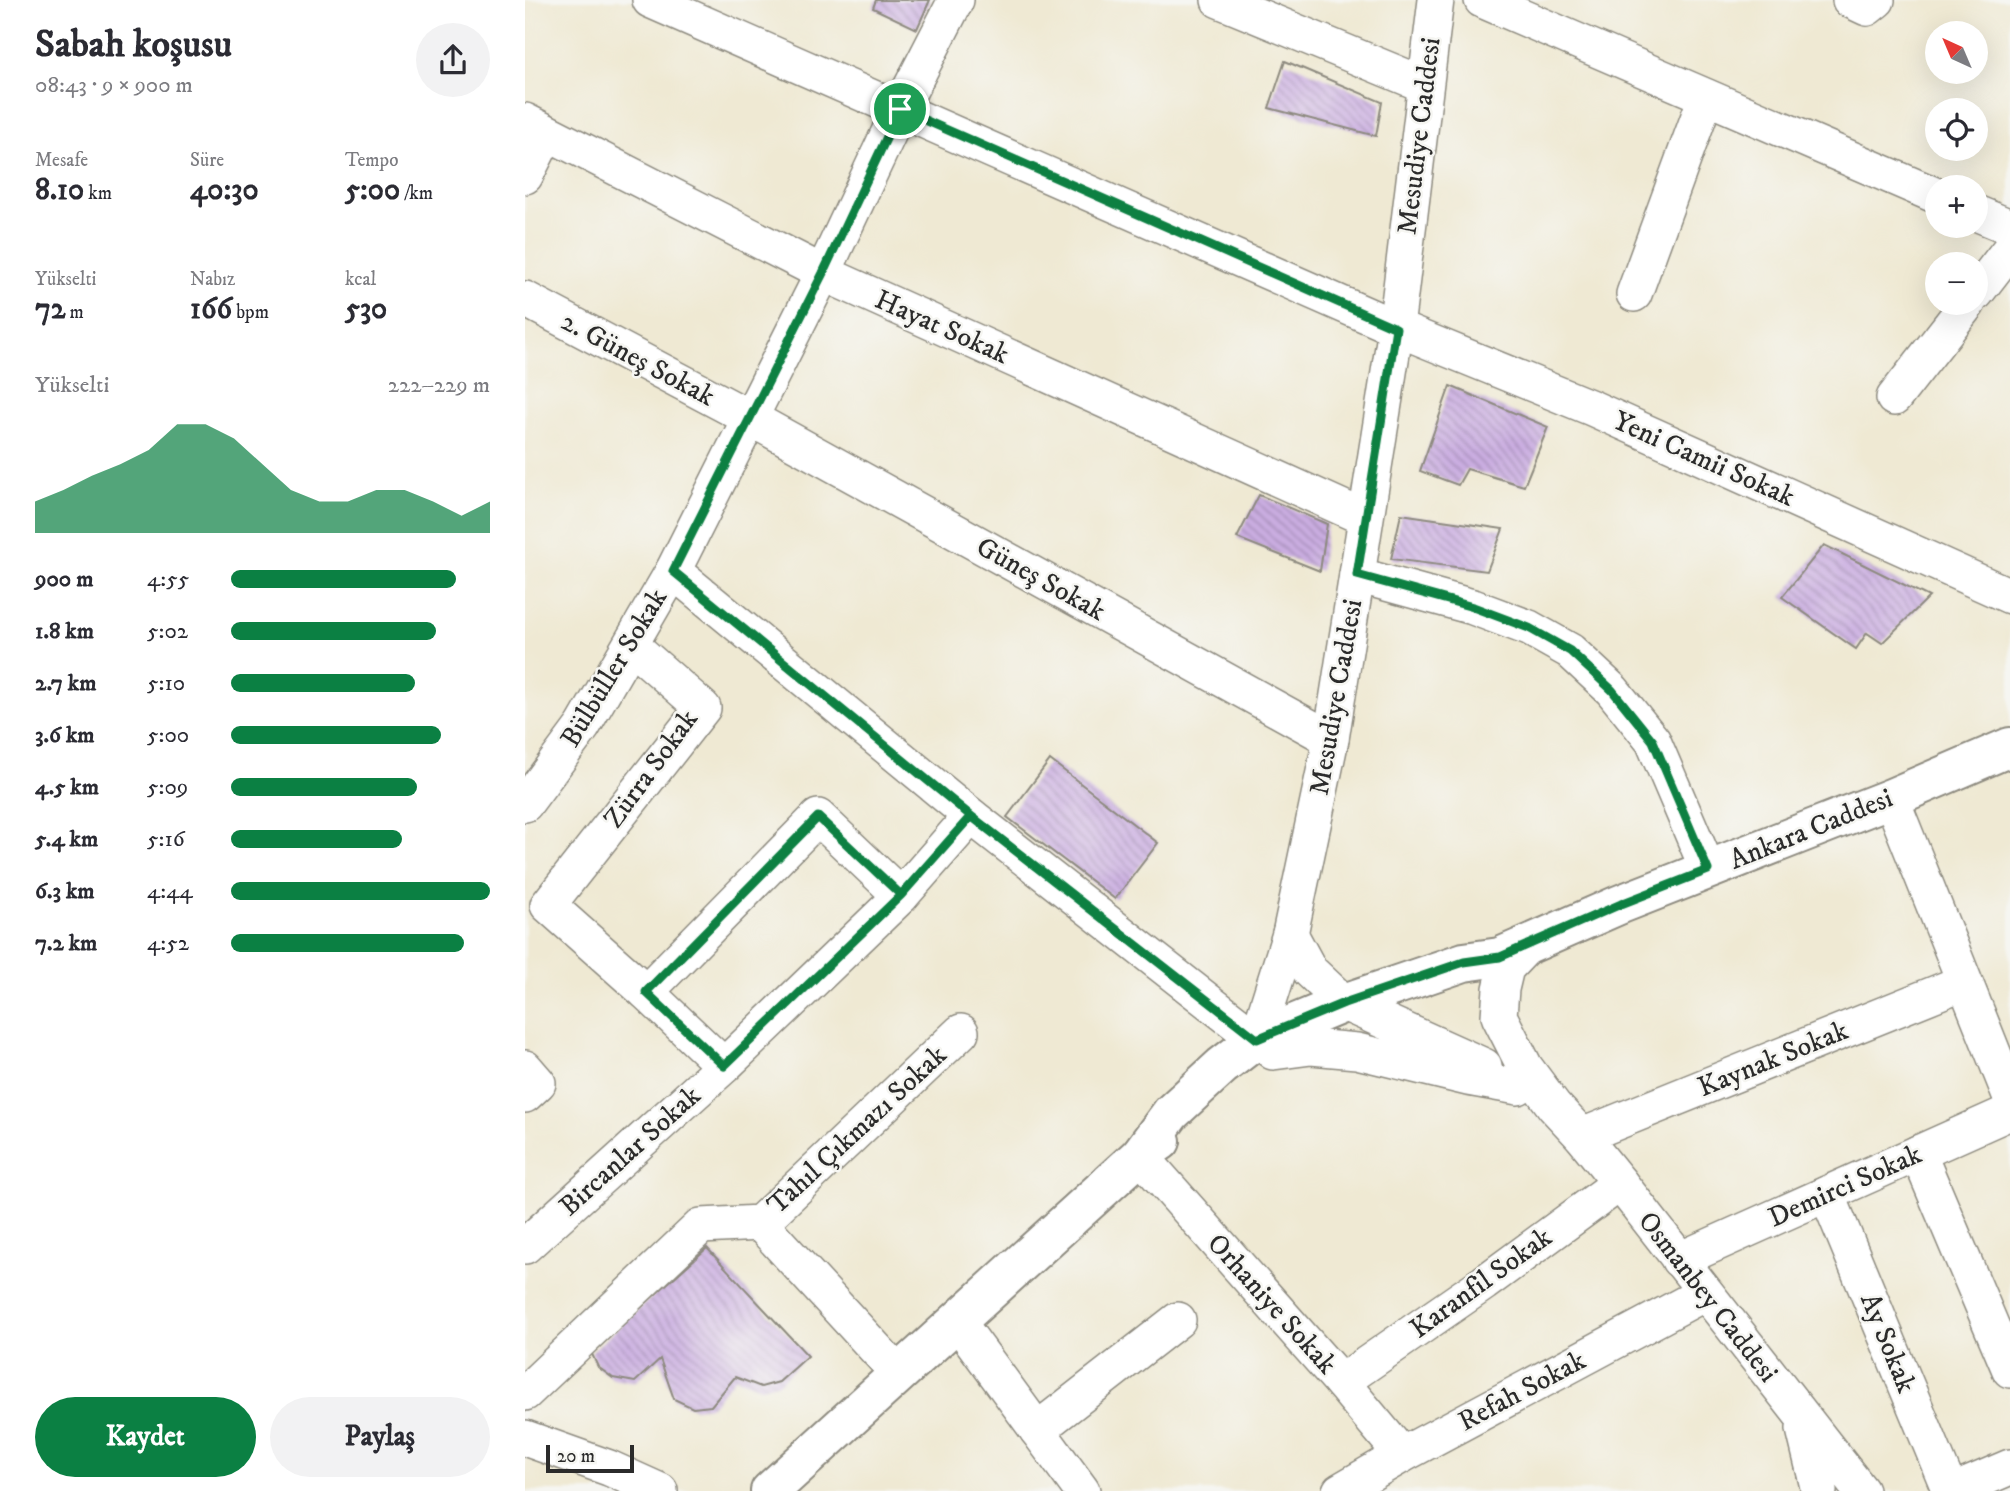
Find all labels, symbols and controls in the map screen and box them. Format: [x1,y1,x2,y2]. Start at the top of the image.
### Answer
text: Sabah koşusu [35,21,232,69]
north arrow [1925,21,1988,84]
map controls [1925,21,1988,315]
button: share [416,23,490,97]
street label: Mesudiye Caddesi [1390,35,1448,237]
text: 08:43 · 9 × 900 m [35,71,193,100]
pin [870,79,930,139]
icon: arrive [881,90,919,128]
button: locate [1925,98,1988,161]
text: Mesafe [35,149,88,172]
text: Süre [190,149,224,172]
text: Tempo [345,149,398,172]
text: 8.10 [35,172,84,209]
text: 40:30 [190,172,259,209]
text: 5:00 [345,172,400,209]
button: + [1925,175,1988,238]
text: km [84,182,112,205]
text: /km [400,182,433,205]
button: − [1925,252,1988,315]
text: Yükselti [35,268,96,291]
text: Nabız [190,268,235,291]
text: kcal [345,268,376,291]
street label: Hayat Sokak [869,282,1015,372]
text: 72 [35,291,66,328]
text: 166 [190,291,232,328]
text: 530 [345,291,387,328]
text: m [66,301,84,324]
text: bpm [232,301,269,324]
street label: 2. Güneş Sokak [555,304,721,414]
text: Yükselti [35,371,109,400]
text: 222–229 m [388,371,490,400]
street label: Yeni Camii Sokak [1608,403,1800,515]
street label: Güneş Sokak [970,529,1112,629]
text: 900 m [35,565,93,594]
text: 4:55 [147,565,189,594]
street label: Bülbüller Sokak [553,582,675,754]
street label: Mesudiye Caddesi [1302,596,1370,798]
text: 1.8 km [35,617,94,646]
text: 5:02 [147,617,188,646]
text: 2.7 km [35,669,96,698]
text: 5:10 [147,669,185,698]
street label: Zürra Sokak [596,703,706,835]
text: 3.6 km [35,721,95,750]
text: 5:00 [147,721,189,750]
text: 4.5 km [35,773,99,802]
text: 5:09 [147,773,188,802]
street label: Ankara Caddesi [1724,780,1898,878]
text: 5.4 km [35,825,98,854]
text: 5:16 [147,825,185,854]
text: 6.3 km [35,877,95,906]
text: 4:44 [147,877,193,906]
text: 7.2 km [35,929,97,958]
text: 4:52 [147,929,189,958]
street label: Kaynak Sokak [1693,1013,1853,1105]
street label: Tahıl Çıkmazı Sokak [760,1038,954,1222]
street label: Bircanlar Sokak [552,1078,708,1224]
street label: Demirci Sokak [1763,1137,1927,1235]
street label: Osmanbey Caddesi [1630,1205,1786,1389]
street label: Karanfil Sokak [1403,1220,1559,1346]
street label: Orhaniye Sokak [1200,1226,1344,1382]
street label: Ay Sokak [1852,1288,1924,1398]
street label: Refah Sokak [1452,1343,1592,1439]
button: Kaydet [35,1397,256,1477]
button: Paylaş [270,1397,490,1477]
scale bar [546,1442,633,1474]
text: 20 m [557,1445,595,1468]

